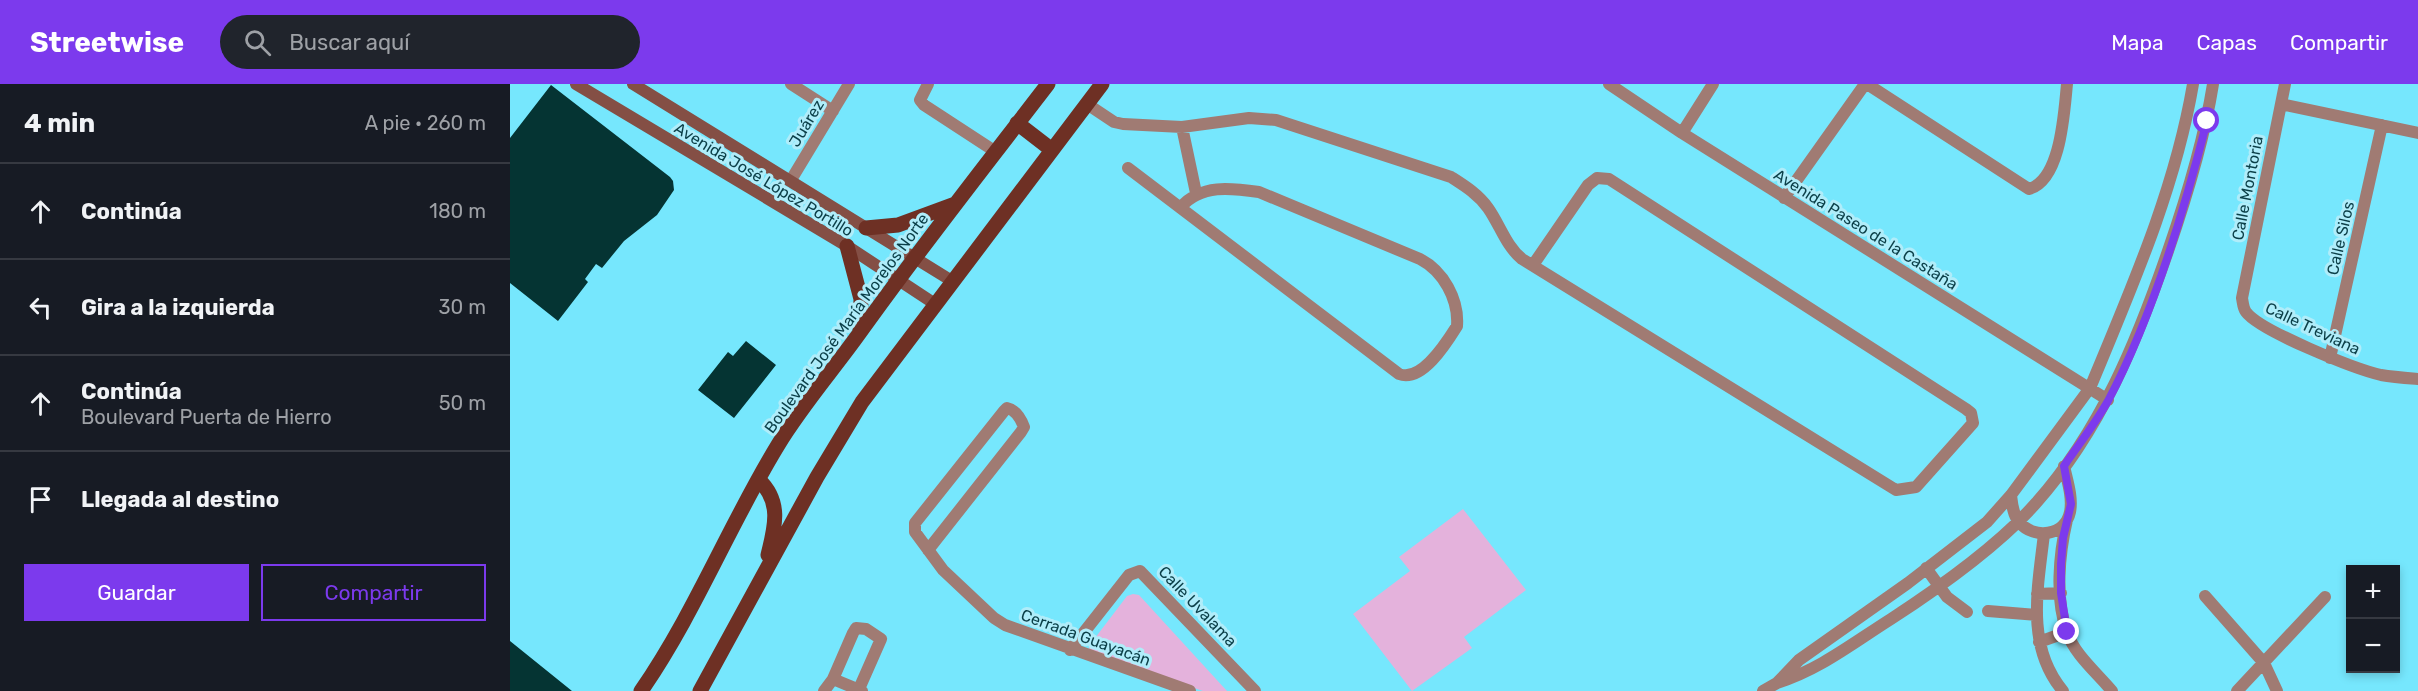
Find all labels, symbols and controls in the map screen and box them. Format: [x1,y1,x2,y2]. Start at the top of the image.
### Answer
search box [220,15,640,69]
text: Streetwise [30,26,184,59]
icon: search [241,26,274,59]
text: Buscar aquí [289,29,410,56]
text: Mapa [2111,30,2164,55]
text: Capas [2197,30,2257,55]
text: Compartir [2290,30,2388,55]
street label: Juárez [785,96,828,150]
route start [2193,107,2219,133]
text: 4 min [24,108,95,139]
text: A pie · 260 m [365,111,486,135]
street label: Avenida José López Portillo [671,118,857,240]
street label: Calle Montoria [2228,134,2267,242]
street label: Avenida Paseo de la Castaña [1770,165,1961,294]
icon: ahead [24,195,57,228]
text: Continúa [81,198,182,225]
text: 180 m [429,199,486,223]
street label: Calle Silos [2323,199,2358,277]
street label: Boulevard José María Morelos Norte [760,210,933,437]
icon: left [24,291,57,324]
text: Gira a la izquierda [81,294,275,321]
text: 30 m [439,295,486,319]
street label: Calle Treviana [2262,298,2363,359]
text: Continúa [81,378,182,405]
icon: ahead [24,387,57,420]
text: 50 m [439,391,486,415]
text: Boulevard Puerta de Hierro [81,405,332,429]
icon: arrive [24,483,57,516]
text: Llegada al destino [81,486,279,513]
street label: Calle Uvalama [1155,562,1241,651]
button: Guardar [24,564,249,621]
button: Compartir [261,564,486,621]
map controls [2346,565,2400,673]
button: + [2346,565,2400,619]
street label: Cerrada Guayacán [1018,605,1153,670]
route end [2053,618,2079,644]
button: − [2346,619,2400,673]

